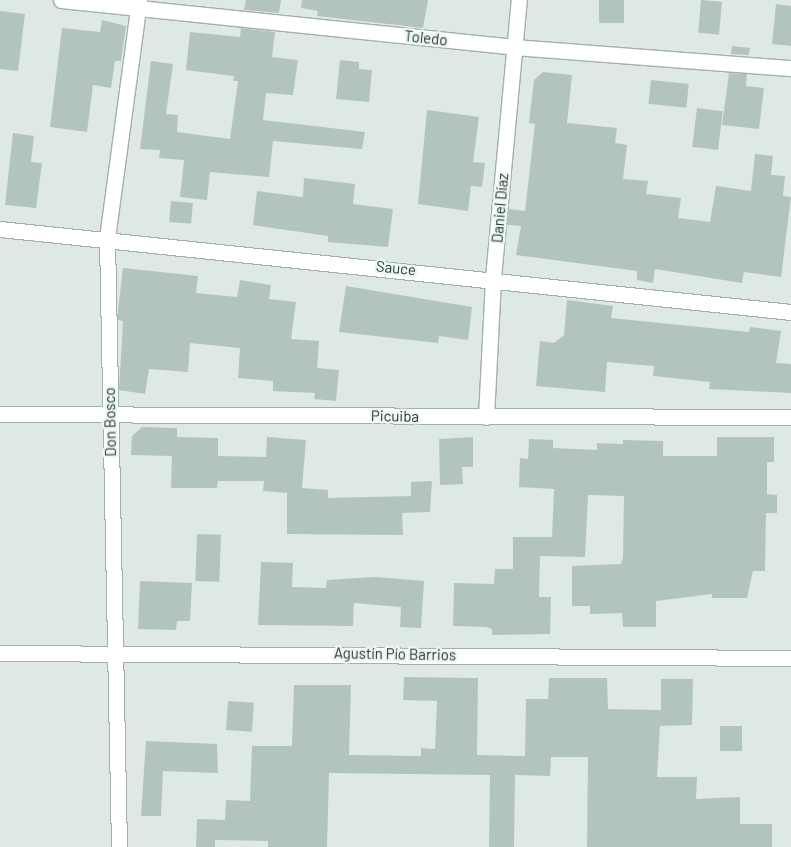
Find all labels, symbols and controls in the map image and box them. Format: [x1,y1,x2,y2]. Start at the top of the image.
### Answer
street label: Toledo [403,27,449,49]
street label: Daniel Díaz [488,172,512,244]
street label: Sauce [375,257,417,279]
street label: Don Bosco [100,387,120,457]
street label: Picuiba [371,407,419,425]
street label: Agustín Pío Barrios [334,644,456,664]

